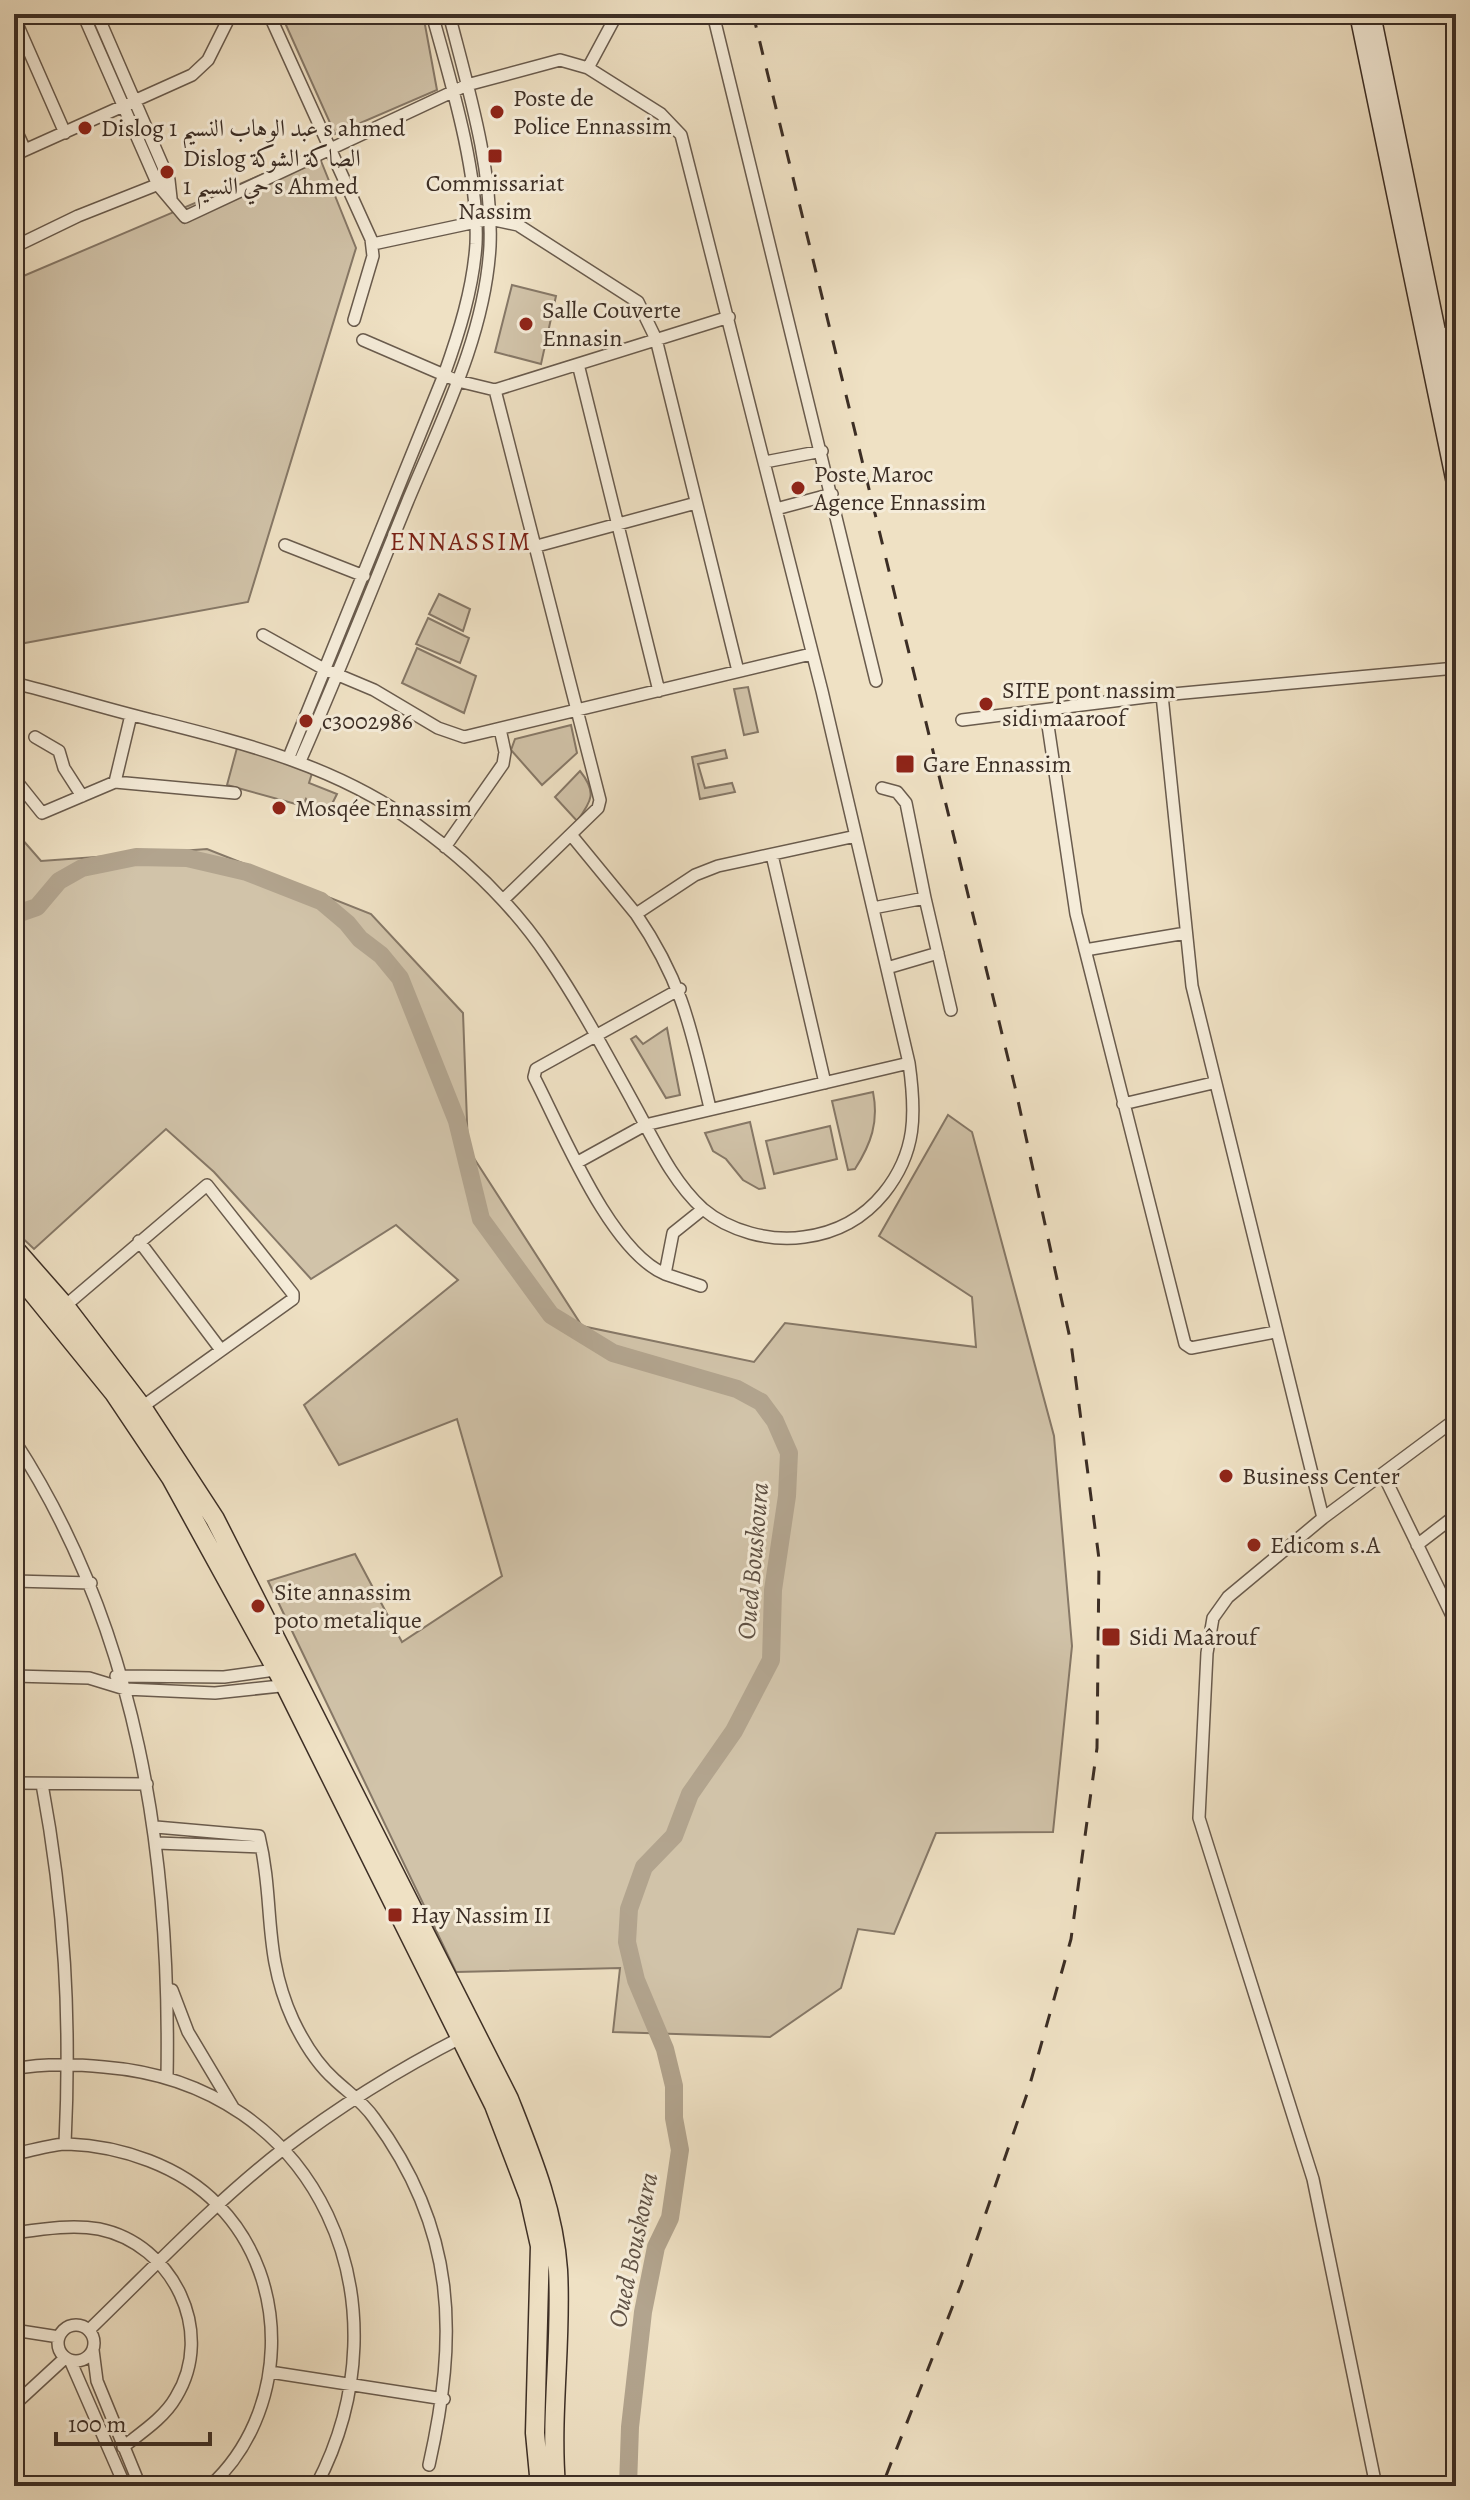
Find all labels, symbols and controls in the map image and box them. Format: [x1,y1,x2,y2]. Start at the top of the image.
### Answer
place label: Poste de Police Ennassim [513,82,672,142]
marker: Poste de Police Ennassim [488,103,506,121]
place label: Dislog عبد الوهاب النسيم 1 s ahmed [101,112,405,152]
marker: Dislog عبد الوهاب النسيم 1 s ahmed [76,119,94,137]
place label: Dislog الصاكة الشوكة حي النسيم 1 s Ahmed [183,142,361,210]
marker: Commissariat Nassim [486,147,504,165]
marker: Dislog الصاكة الشوكة حي النسيم 1 s Ahmed [158,163,176,181]
place label: Commissariat Nassim [426,167,564,227]
place label: Salle Couverte Ennasin [542,294,681,354]
marker: Salle Couverte Ennasin [517,315,535,333]
place label: Poste Maroc Agence Ennassim [813,458,986,518]
marker: Poste Maroc Agence Ennassim [789,479,807,497]
district label: ENNASSIM [390,524,532,559]
place label: SITE pont nassim sidi maaroof [1002,674,1176,734]
marker: SITE pont nassim sidi maaroof [977,695,995,713]
place label: c3002986 [322,705,413,737]
marker: c3002986 [297,712,315,730]
place label: Gare Ennassim [923,748,1071,780]
marker: Gare Ennassim [894,753,916,775]
place label: Mosqée Ennassim [295,792,472,824]
marker: Mosqée Ennassim [270,799,288,817]
place label: Business Center [1242,1460,1400,1492]
marker: Business Center [1217,1467,1235,1485]
water label: Oued Bouskoura [729,1481,777,1641]
place label: Edicom s.A [1270,1529,1381,1561]
marker: Edicom s.A [1245,1536,1263,1554]
place label: Site annassim poto metalique [274,1576,422,1636]
marker: Site annassim poto metalique [249,1597,267,1615]
place label: Sidi Maârouf [1129,1621,1260,1653]
marker: Sidi Maârouf [1100,1626,1122,1648]
place label: Hay Nassim II [411,1899,551,1931]
marker: Hay Nassim II [386,1906,404,1924]
water label: Oued Bouskoura [600,2169,666,2331]
scale bar [56,2396,210,2446]
text: 100 m [68,2408,127,2440]

